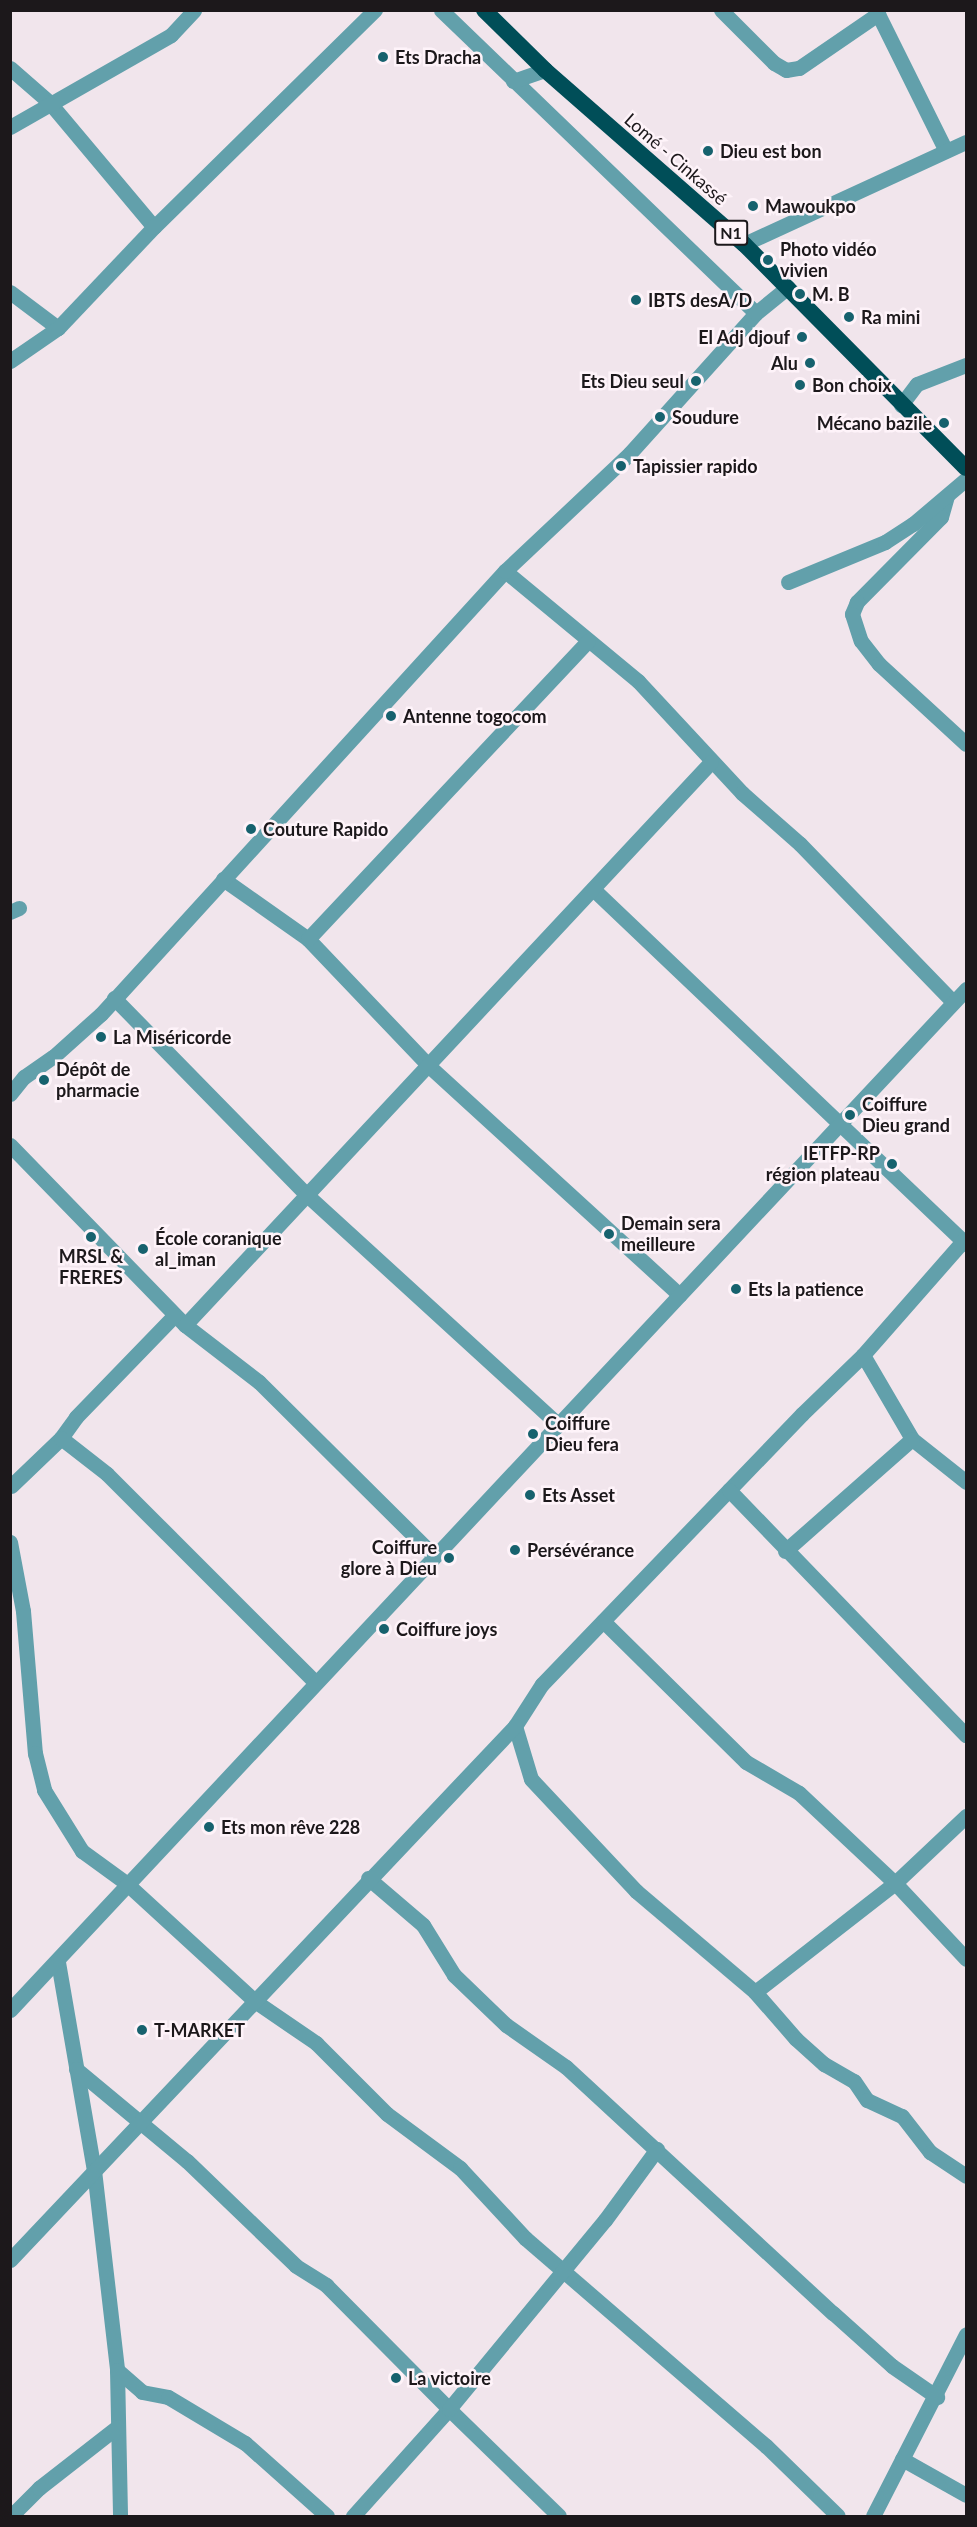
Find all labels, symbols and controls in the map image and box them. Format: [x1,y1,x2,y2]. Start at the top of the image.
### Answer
place label: Ets Dracha [395,46,481,68]
marker: Ets Dracha [376,50,390,64]
street label: Lomé - Cinkassé [620,109,732,209]
place label: Dieu est bon [720,140,822,162]
marker: Dieu est bon [701,144,715,158]
place label: Mawoukpo [765,195,856,217]
marker: Mawoukpo [746,199,760,213]
road number: N1 [713,220,749,246]
place label: Photo vidéo vivien [780,239,877,282]
marker: Photo vidéo vivien [761,253,775,267]
place label: M. B [812,283,850,305]
marker: M. B [793,287,807,301]
place label: IBTS desA/D [648,289,752,311]
marker: IBTS desA/D [629,293,643,307]
place label: Ra mini [861,306,920,328]
marker: Ra mini [842,310,856,324]
place label: El Adj djouf [698,326,790,348]
marker: El Adj djouf [795,330,809,344]
place label: Alu [771,352,798,374]
marker: Alu [803,356,817,370]
place label: Ets Dieu seul [581,370,684,392]
marker: Ets Dieu seul [689,374,703,388]
place label: Bon choix [812,374,892,396]
marker: Bon choix [793,378,807,392]
place label: Soudure [672,406,739,428]
marker: Soudure [653,410,667,424]
place label: Mécano bazile [817,412,932,434]
marker: Mécano bazile [937,416,951,430]
place label: Tapissier rapido [633,455,758,477]
marker: Tapissier rapido [614,459,628,473]
place label: Antenne togocom [403,705,547,727]
marker: Antenne togocom [384,709,398,723]
place label: Couture Rapido [263,818,388,840]
marker: Couture Rapido [244,822,258,836]
place label: La Miséricorde [113,1026,231,1048]
marker: La Miséricorde [94,1030,108,1044]
place label: Dépôt de pharmacie [56,1059,139,1102]
marker: Dépôt de pharmacie [37,1073,51,1087]
place label: Coiffure Dieu grand [862,1094,950,1136]
marker: Coiffure Dieu grand [843,1108,857,1122]
place label: IETFP-RP région plateau [766,1143,880,1186]
marker: IETFP-RP région plateau [885,1157,899,1171]
place label: Demain sera meilleure [621,1213,721,1256]
marker: Demain sera meilleure [602,1227,616,1241]
place label: École coranique al_iman [155,1228,282,1270]
marker: MRSL & FRERES [84,1230,98,1244]
marker: École coranique al_iman [136,1242,150,1256]
place label: MRSL & FRERES [58,1246,124,1288]
place label: Ets la patience [748,1278,864,1300]
marker: Ets la patience [729,1282,743,1296]
place label: Coiffure Dieu fera [545,1413,619,1456]
marker: Coiffure Dieu fera [526,1427,540,1441]
place label: Ets Asset [542,1484,616,1506]
marker: Ets Asset [523,1488,537,1502]
place label: Coiffure glore à Dieu [341,1537,437,1580]
place label: Persévérance [527,1539,634,1561]
marker: Persévérance [508,1543,522,1557]
marker: Coiffure glore à Dieu [442,1551,456,1565]
place label: Coiffure joys [396,1618,497,1640]
marker: Coiffure joys [377,1622,391,1636]
place label: Ets mon rêve 228 [221,1816,360,1838]
marker: Ets mon rêve 228 [202,1820,216,1834]
place label: T-MARKET [154,2019,245,2041]
marker: T-MARKET [135,2023,149,2037]
place label: La victoire [408,2367,491,2389]
marker: La victoire [389,2371,403,2385]

